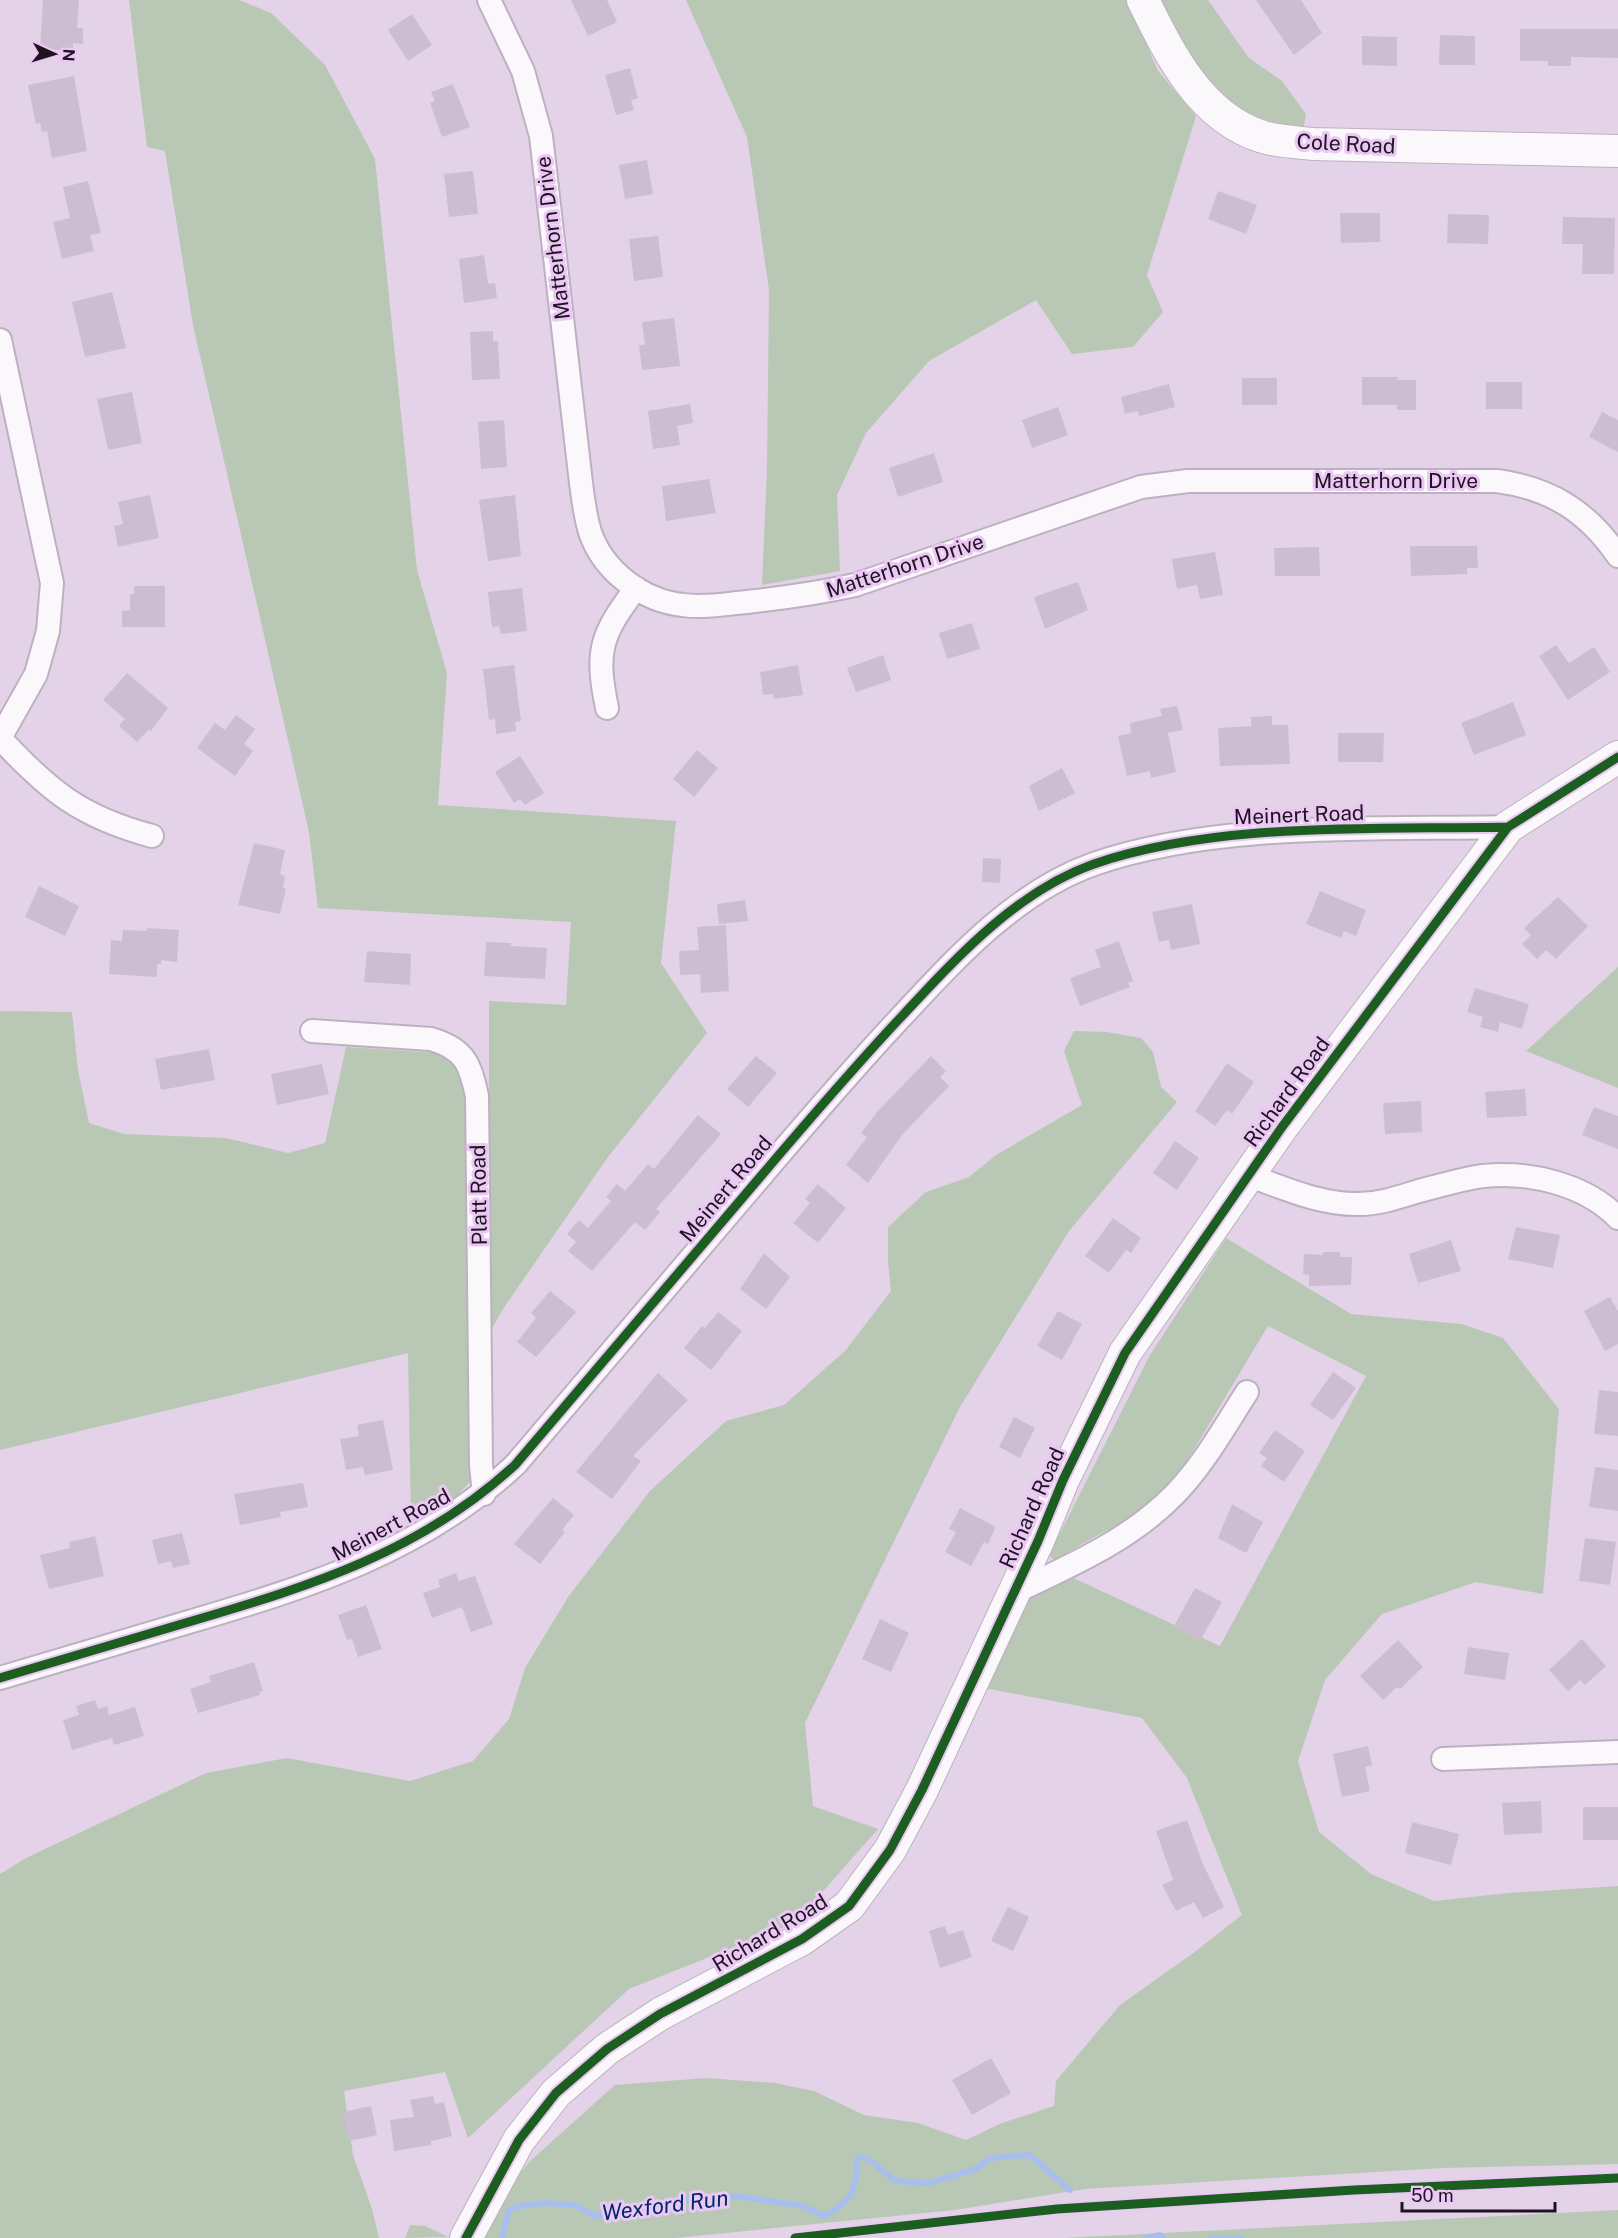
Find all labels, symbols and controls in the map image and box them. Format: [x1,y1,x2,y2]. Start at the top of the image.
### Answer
north arrow [24,24,84,84]
text: N [59,48,78,62]
street label: Cole Road [1296,128,1396,159]
street label: Matterhorn Drive [530,155,575,321]
street label: Matterhorn Drive [1314,468,1478,493]
street label: Matterhorn Drive [823,528,987,603]
street label: Meinert Road [1233,800,1365,829]
street label: Richard Road [1238,1032,1335,1151]
street label: Meinert Road [674,1131,777,1247]
street label: Platt Road [465,1144,492,1246]
street label: Richard Road [994,1443,1069,1572]
street label: Meinert Road [327,1483,454,1566]
street label: Richard Road [708,1888,832,1977]
scale bar [1402,2175,1555,2213]
water label: Wexford Run [600,2184,730,2226]
text: 50 m [1411,2185,1454,2206]

